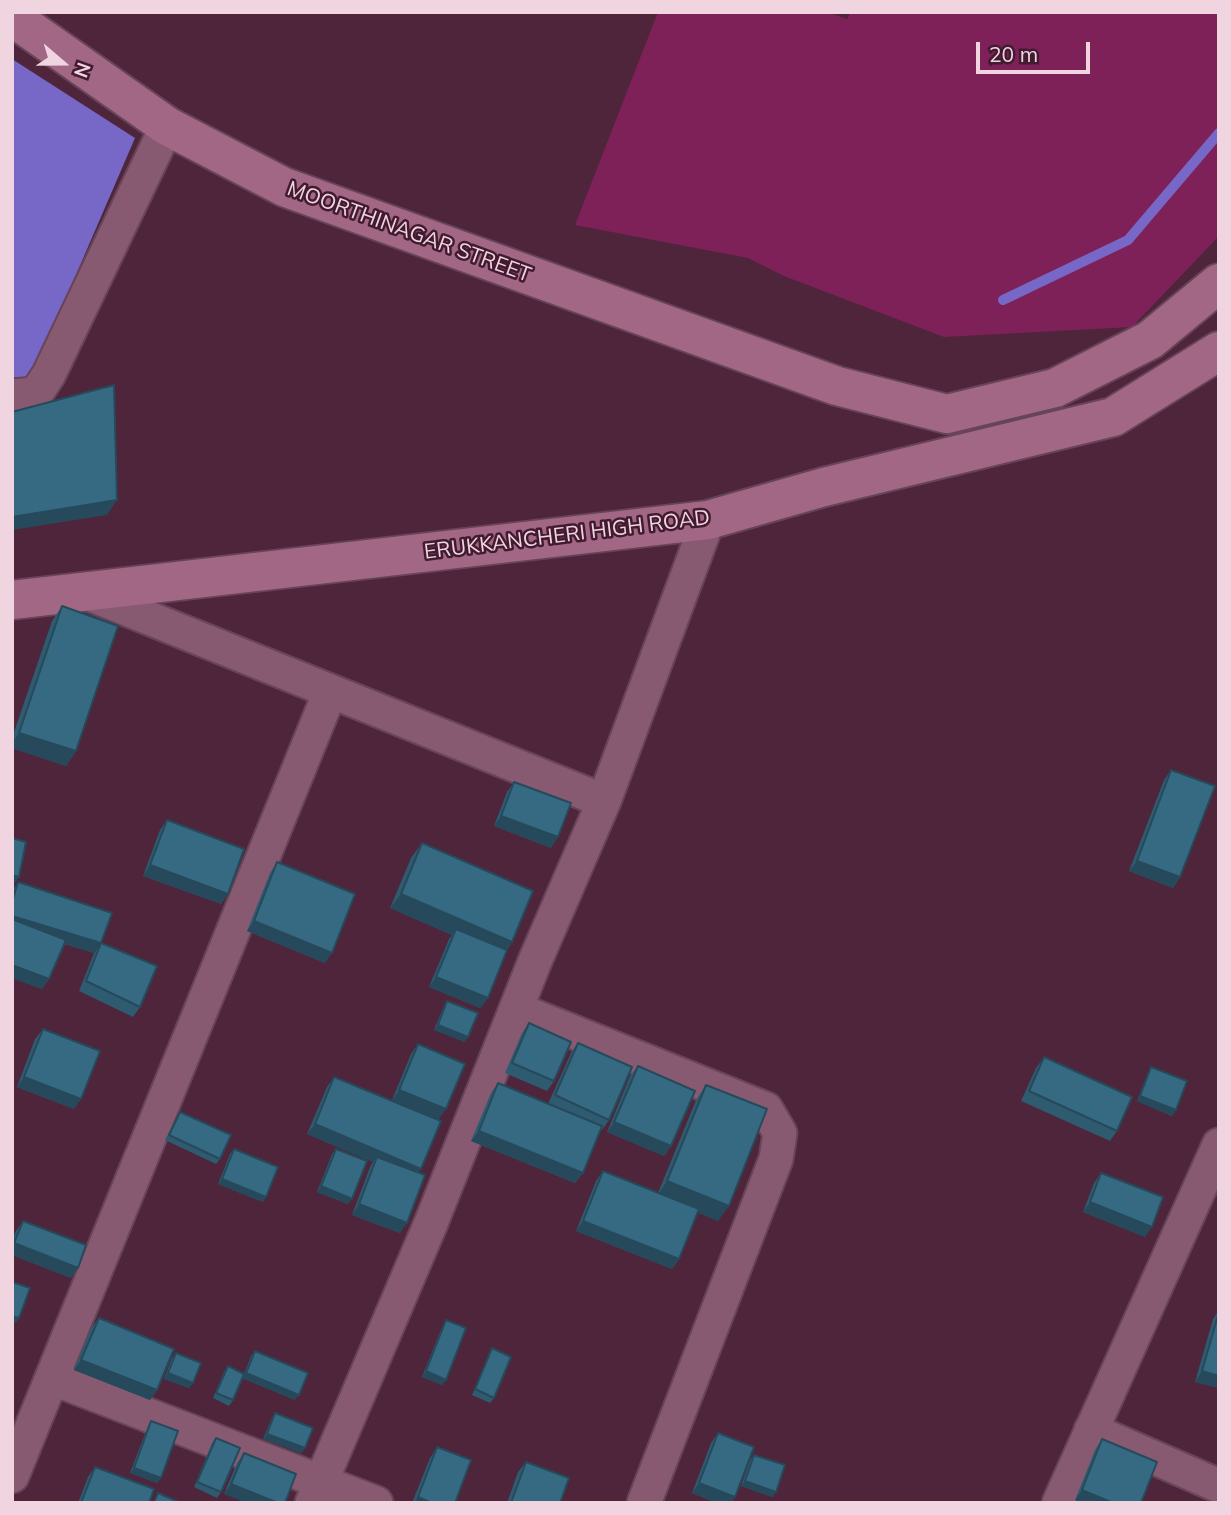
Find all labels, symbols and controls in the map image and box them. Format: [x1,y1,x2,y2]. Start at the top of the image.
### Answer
north arrow [28,28,98,98]
scale bar [979,28,1093,72]
text: 20 m [989,41,1038,67]
text: N [69,59,96,81]
street label: MOORTHINAGAR STREET [284,176,534,288]
street label: ERUKKANCHERI HIGH ROAD [423,505,711,565]

